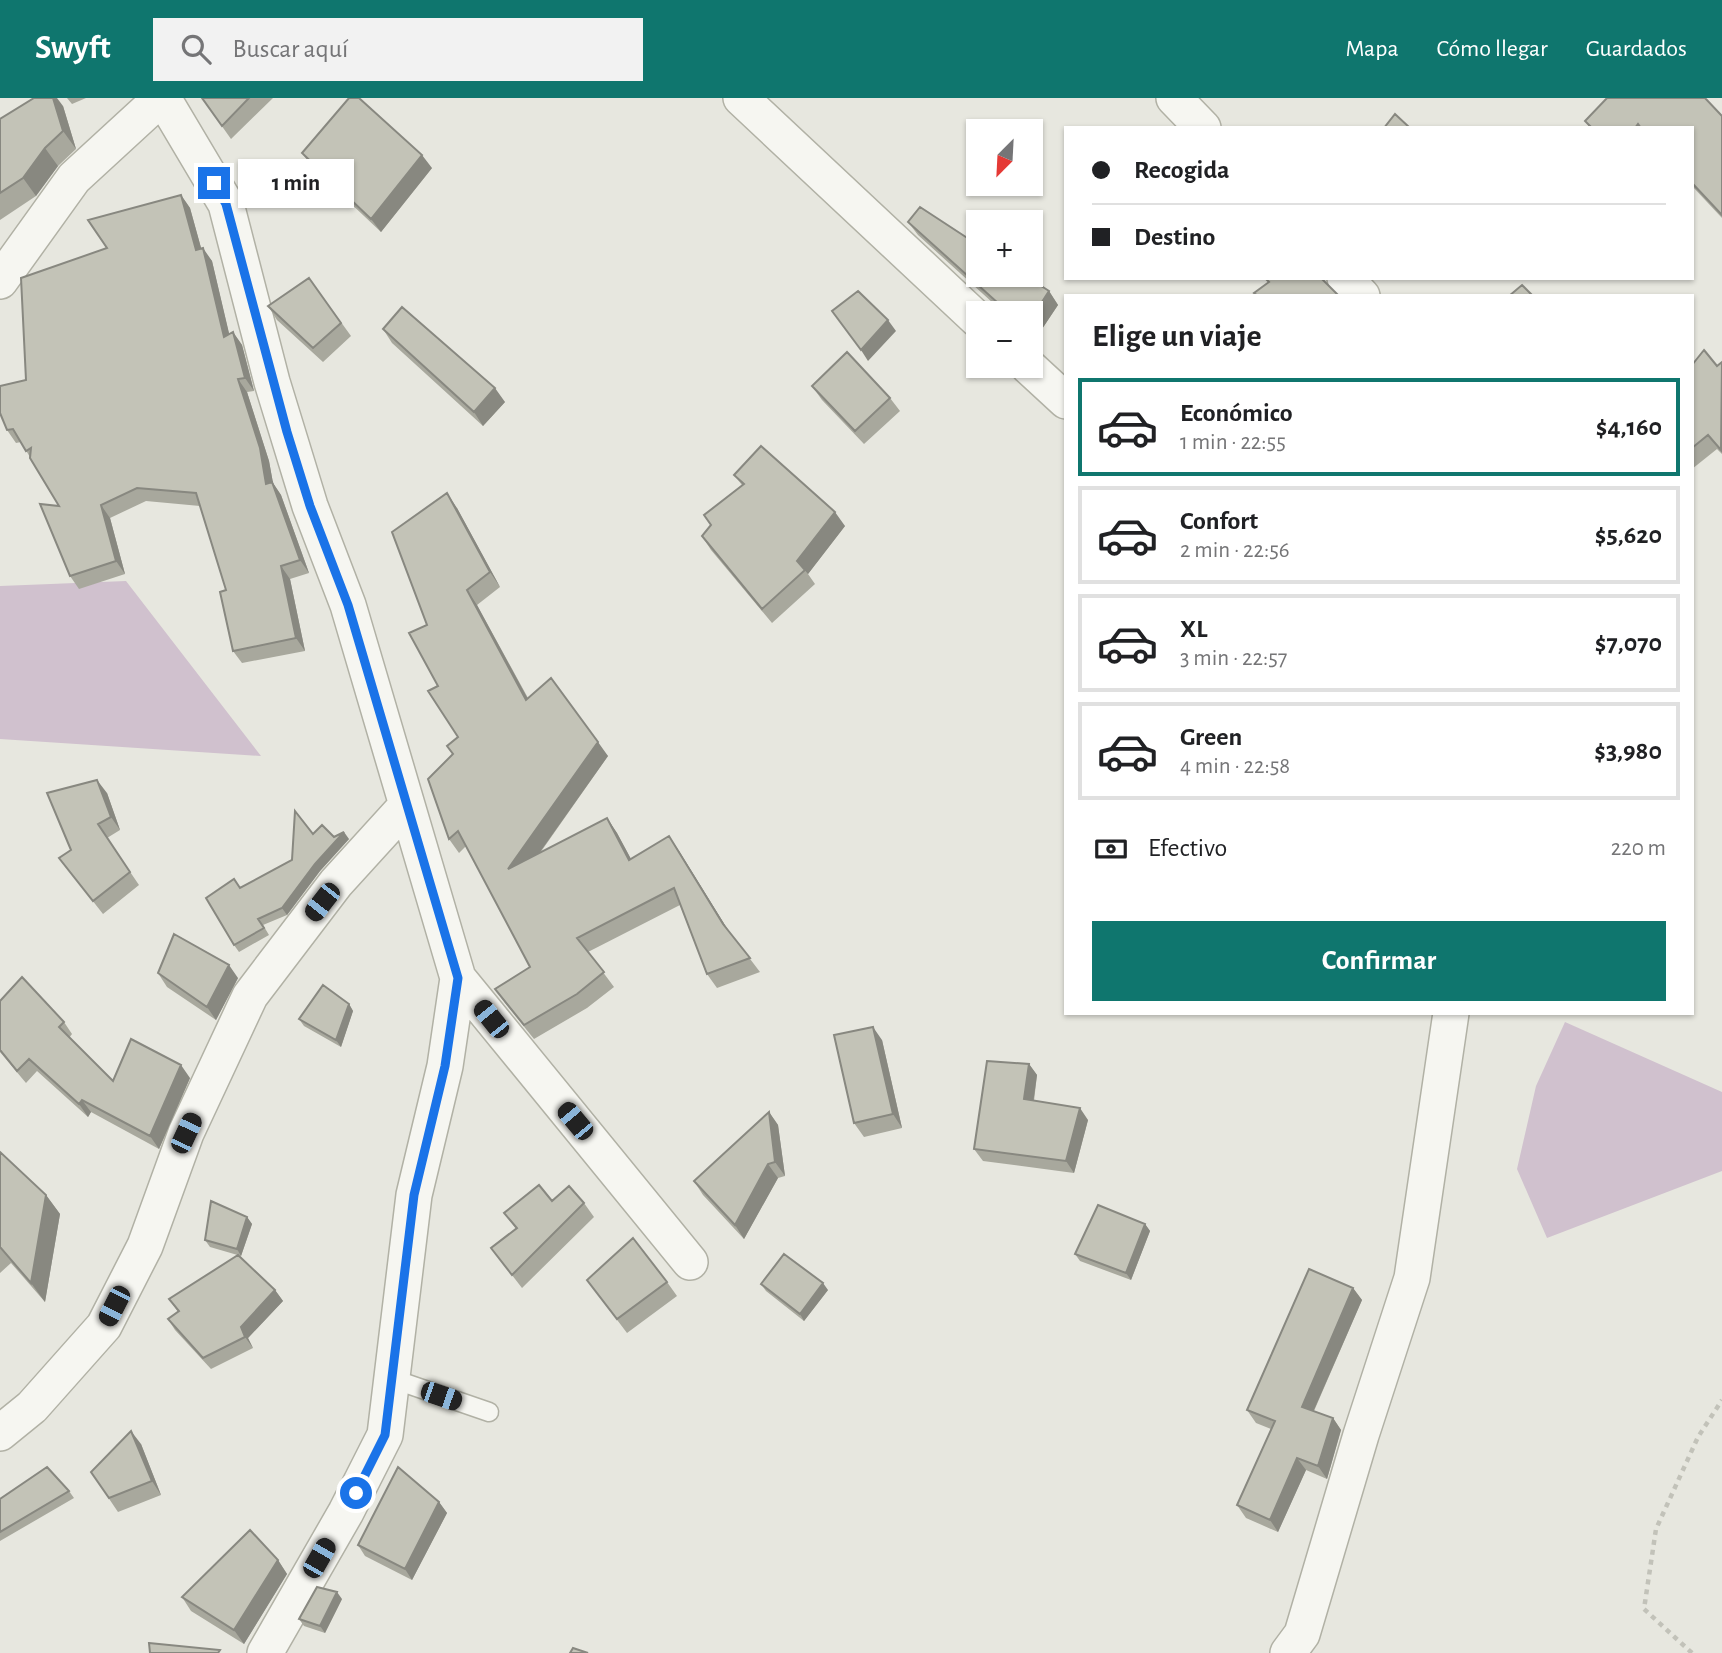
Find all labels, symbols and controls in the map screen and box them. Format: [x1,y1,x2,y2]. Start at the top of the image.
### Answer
search box [153,18,643,81]
icon: search [177,30,215,68]
text: Swyft [35,32,111,65]
text: Buscar aquí [233,36,348,62]
text: Mapa [1345,37,1399,61]
text: Cómo llegar [1437,37,1548,61]
text: Guardados [1586,37,1687,61]
north arrow [966,119,1043,196]
map controls [966,119,1043,378]
text: Recogida [1134,157,1230,183]
callout: 1 min [238,158,354,208]
route end [198,167,230,199]
text: 1 min [272,172,320,195]
button: + [966,210,1043,287]
text: Destino [1134,224,1215,250]
button: − [966,301,1043,378]
text: Elige un viaje [1092,320,1262,352]
icon: car [1096,396,1159,459]
text: Económico [1180,400,1293,426]
text: $4,160 [1596,414,1662,440]
text: 1 min · 22:55 [1180,431,1286,454]
icon: car [1096,504,1159,567]
text: Confort [1180,508,1258,534]
text: $5,620 [1595,522,1662,548]
text: 2 min · 22:56 [1180,539,1290,562]
icon: car [1096,612,1159,675]
text: XL [1180,616,1207,642]
text: $7,070 [1595,630,1662,656]
text: 3 min · 22:57 [1180,647,1287,670]
icon: car [1096,720,1159,783]
text: Green [1180,724,1242,750]
text: $3,980 [1594,738,1662,764]
text: 4 min · 22:58 [1180,755,1290,778]
icon: cash [1092,830,1130,868]
text: Efectivo [1148,835,1227,861]
text: 220 m [1611,837,1666,860]
car [301,879,344,925]
button: Confirmar [1092,921,1666,1001]
car [470,996,513,1042]
car [554,1098,597,1144]
car [168,1110,205,1156]
car [96,1283,133,1329]
car [418,1379,465,1413]
route start [340,1477,372,1509]
car [300,1535,339,1581]

